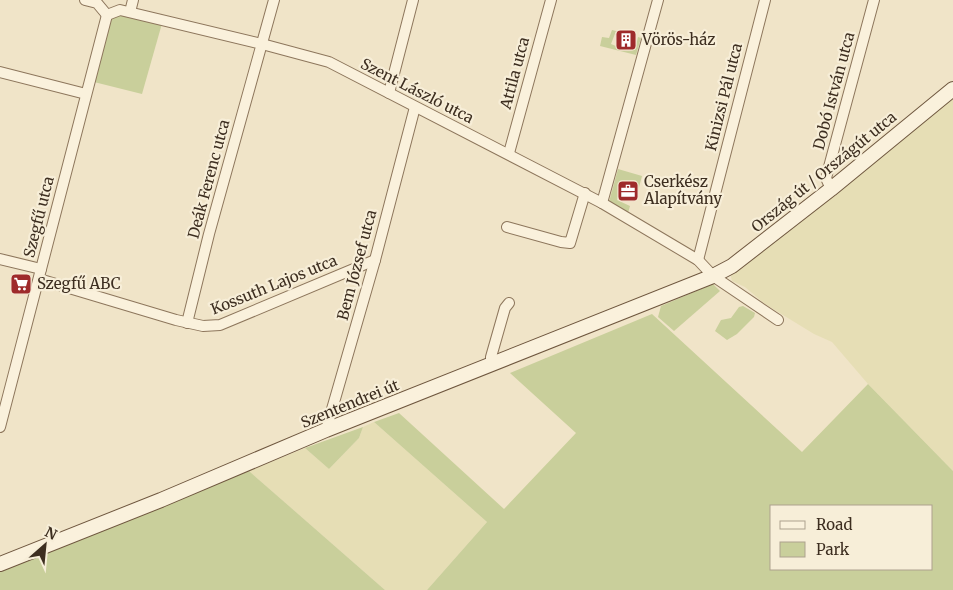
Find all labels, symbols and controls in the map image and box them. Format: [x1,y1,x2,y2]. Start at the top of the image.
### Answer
building icon: Vörös-ház [614,28,638,52]
place label: Vörös-ház [641,30,715,49]
street label: Dobó István utca [809,30,858,152]
street label: Attila utca [496,35,533,112]
street label: Kinizsi Pál utca [701,41,746,153]
street label: Szent László utca [358,54,477,127]
street label: Ország út / Országút utca [747,107,900,236]
street label: Deák Ferenc utca [183,117,234,241]
place label: Cserkész Alapítvány [643,172,722,208]
street label: Szegfű utca [19,174,58,259]
office icon: Cserkész Alapítvány [616,179,640,203]
street label: Bem József utca [333,208,380,322]
street label: Kossuth Lajos utca [208,251,340,319]
supermarket icon: Szegfű ABC [9,272,33,296]
place label: Szegfű ABC [37,274,121,293]
street label: Szentendrei út [298,375,402,432]
legend [770,505,933,570]
text: Road [816,515,852,534]
north arrow [20,520,70,570]
text: N [42,523,60,544]
text: Park [816,540,850,559]

